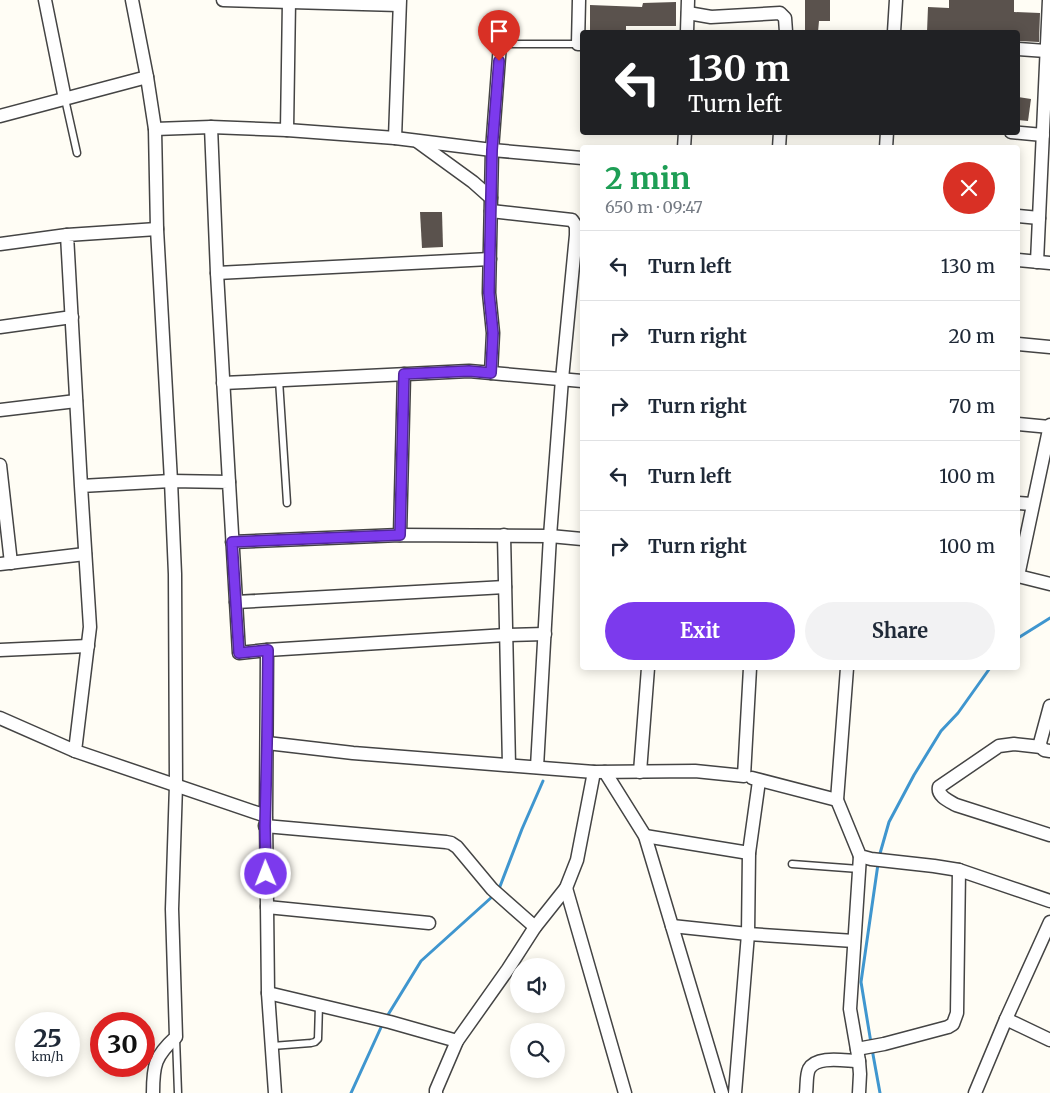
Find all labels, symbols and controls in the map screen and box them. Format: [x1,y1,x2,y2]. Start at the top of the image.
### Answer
pin [478,10,520,61]
icon: arrive [485,17,513,45]
text: 130 m [688,47,790,91]
icon: left [605,50,670,115]
text: Turn left [688,90,782,118]
text: 2 min [605,159,690,197]
button: close [943,162,995,214]
text: 650 m · 09:47 [605,197,703,217]
icon: left [605,252,633,280]
text: Turn left [648,254,732,278]
text: 130 m [941,254,995,278]
icon: right [605,322,633,350]
text: Turn right [648,324,747,348]
text: 20 m [948,324,995,348]
icon: right [605,392,633,420]
text: Turn right [648,394,747,418]
text: 70 m [949,394,995,418]
icon: left [605,462,633,490]
text: Turn left [648,464,732,488]
text: 100 m [939,464,995,488]
icon: right [605,532,633,560]
text: Turn right [648,534,747,558]
text: 100 m [939,534,995,558]
button: Exit [605,602,795,660]
button: Share [805,602,995,660]
position arrow [239,847,291,899]
map controls [510,958,565,1078]
button: sound [510,958,565,1013]
speed limit sign: 30 [90,1012,155,1077]
text: 25 [33,1022,62,1054]
button: search [510,1023,565,1078]
text: km/h [32,1049,63,1064]

